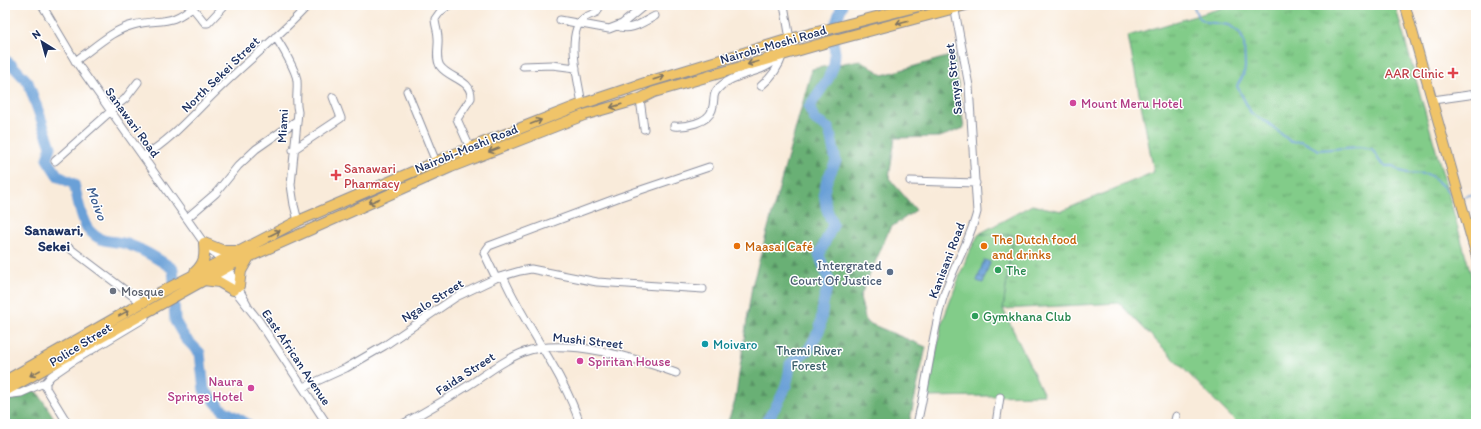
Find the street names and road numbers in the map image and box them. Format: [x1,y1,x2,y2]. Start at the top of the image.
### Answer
street label: Nairobi-Moshi Road [718,22,828,67]
street label: North Sekei Street [178,33,263,115]
street label: Sanya Street [942,42,965,115]
street label: Sanawari Road [102,84,163,160]
street label: Miami [274,109,291,143]
street label: Nairobi-Moshi Road [412,121,520,176]
street label: Kanisani Road [925,220,968,300]
street label: Ngalo Street [399,275,466,325]
street label: East African Avenue [259,306,334,408]
street label: Police Street [46,319,114,369]
street label: Mushi Street [552,329,624,352]
street label: Faida Street [433,349,498,398]

